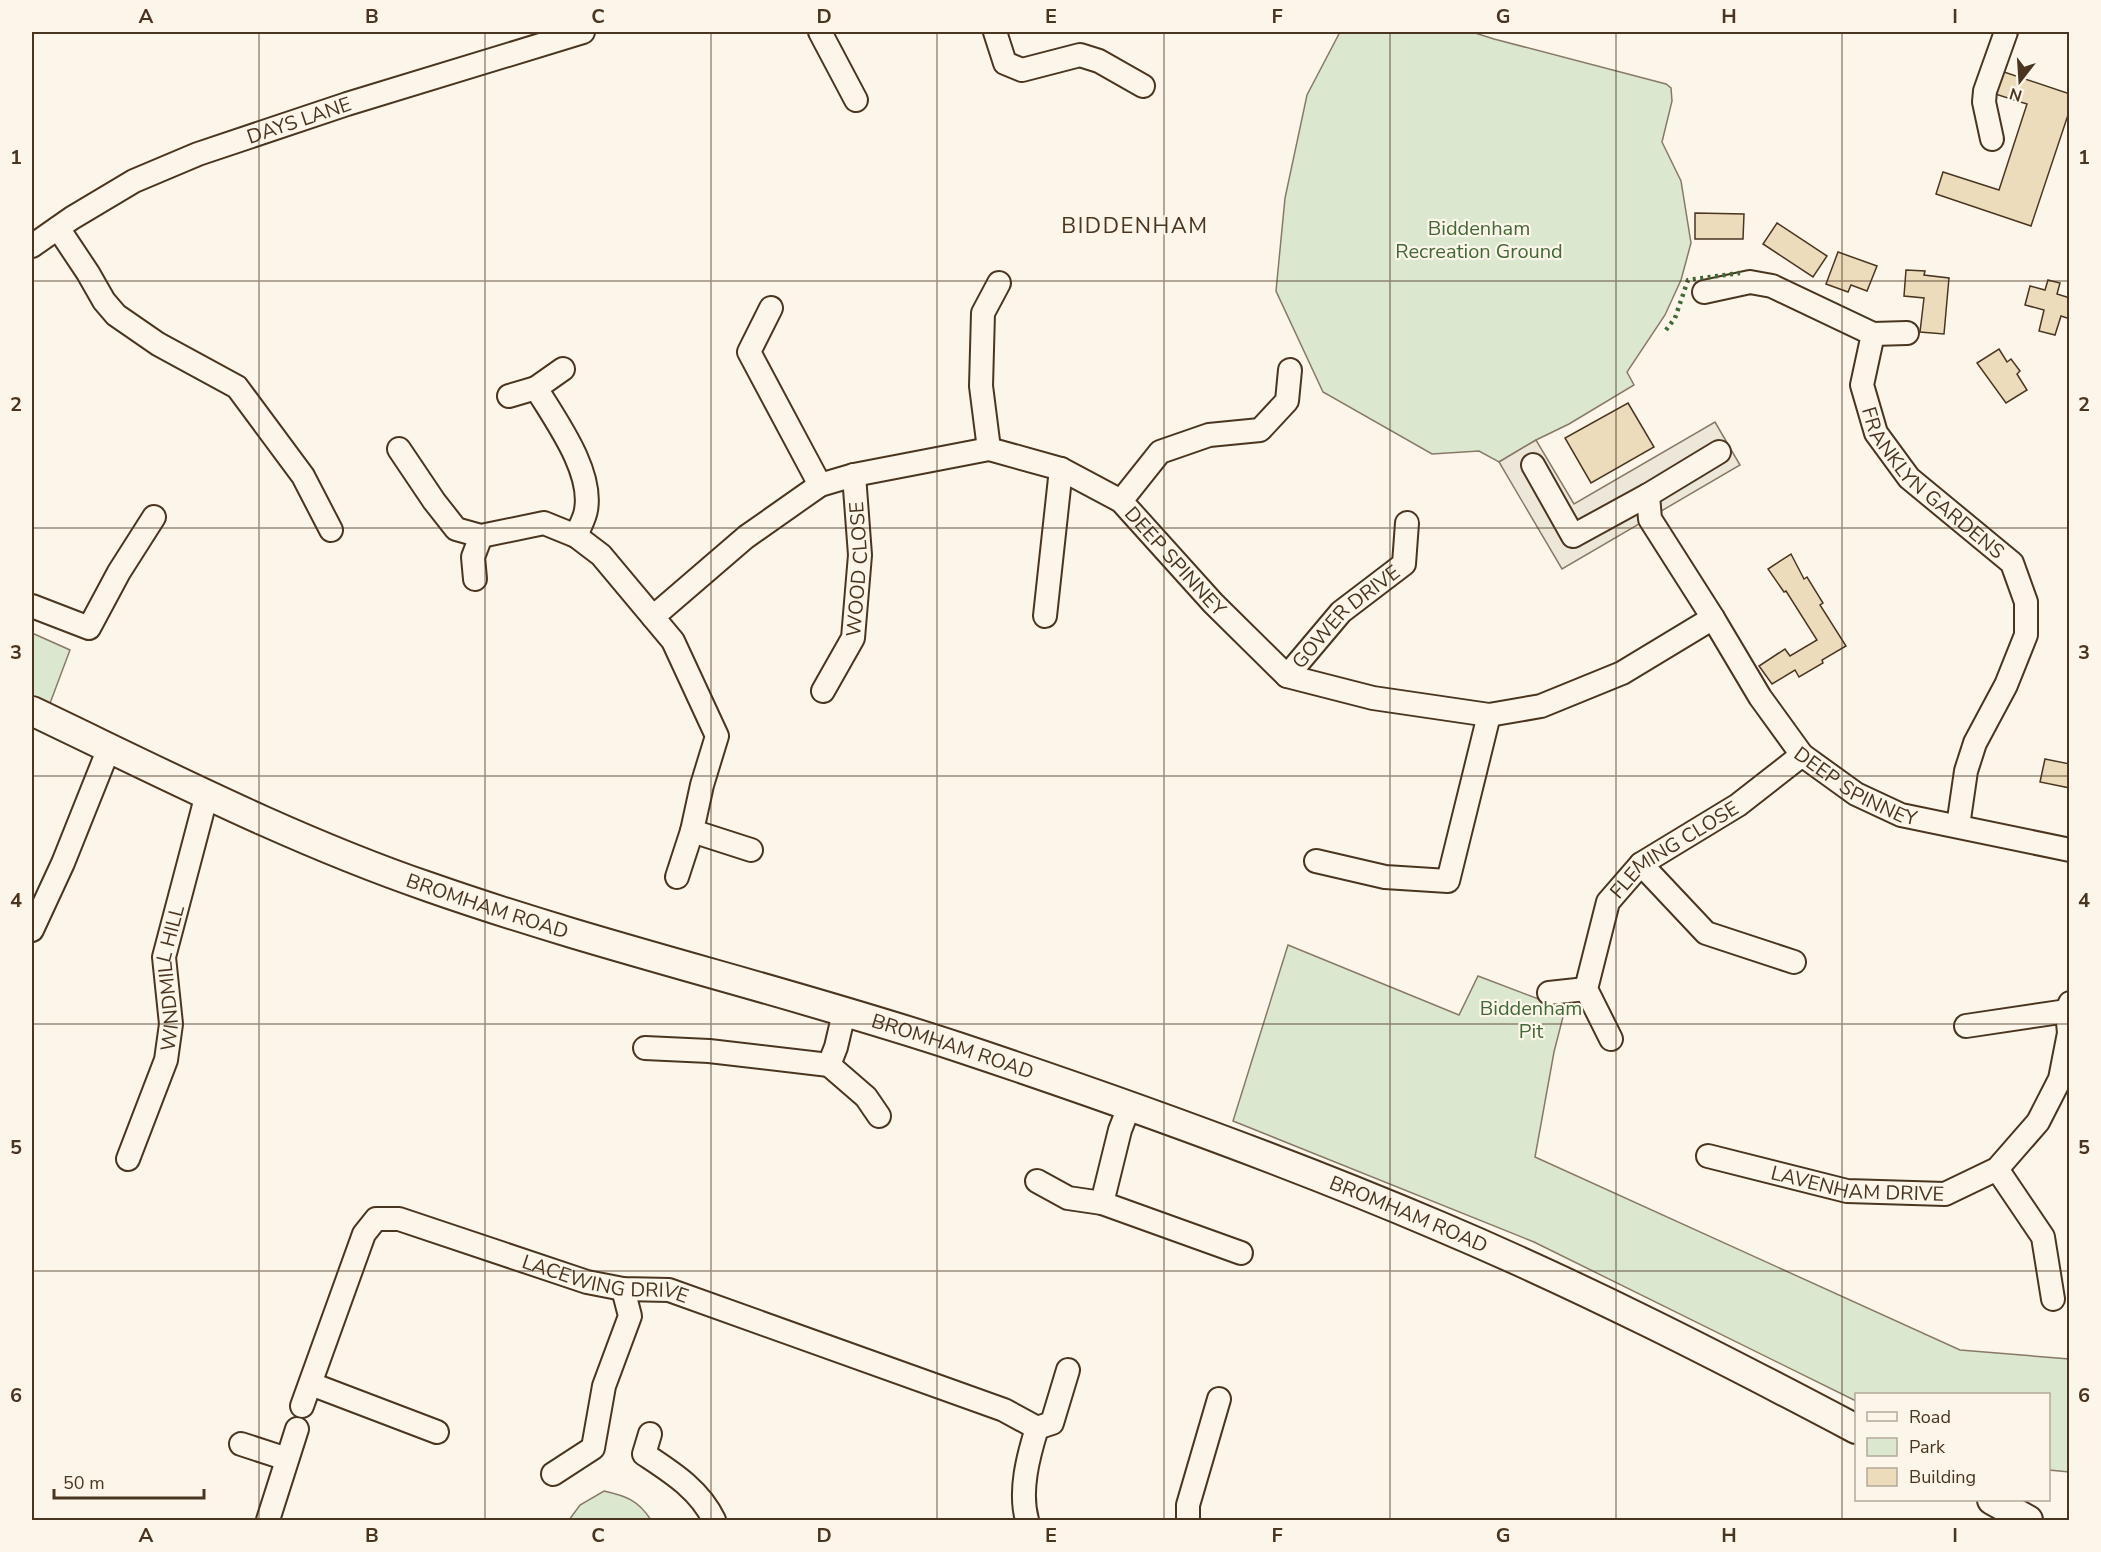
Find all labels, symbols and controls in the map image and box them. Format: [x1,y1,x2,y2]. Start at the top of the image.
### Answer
text: A [139,3,154,30]
text: B [365,3,379,30]
text: C [591,3,605,30]
text: D [816,3,832,30]
text: E [1045,3,1057,30]
text: F [1271,3,1283,30]
text: G [1496,3,1510,30]
text: H [1721,3,1737,30]
text: I [1952,3,1958,30]
north arrow [1990,51,2050,111]
text: N [2007,82,2025,107]
street label: DAYS LANE [243,90,355,150]
text: 1 [10,144,22,171]
text: 1 [2078,144,2090,171]
district label: BIDDENHAM [1061,211,1209,241]
park label: Biddenham Recreation Ground [1395,215,1563,265]
text: 2 [10,391,22,418]
text: 2 [2078,391,2090,418]
street label: FRANKLYN GARDENS [1856,403,2010,565]
street label: WOOD CLOSE [840,501,874,638]
street label: DEEP SPINNEY [1119,501,1233,623]
street label: GOWER DRIVE [1286,558,1405,674]
text: 3 [10,639,22,666]
text: 3 [2078,639,2090,666]
street label: DEEP SPINNEY [1789,740,1921,832]
street label: FLEMING CLOSE [1604,794,1743,904]
street label: BROMHAM ROAD [403,867,572,945]
text: 4 [10,887,22,914]
text: 4 [2078,887,2090,914]
street label: WINDMILL HILL [150,902,191,1053]
park label: Biddenham Pit [1480,995,1582,1045]
street label: BROMHAM ROAD [868,1007,1037,1085]
text: 5 [10,1134,22,1161]
text: 5 [2078,1134,2090,1161]
street label: LAVENHAM DRIVE [1768,1159,1945,1207]
street label: BROMHAM ROAD [1326,1169,1492,1259]
street label: LACEWING DRIVE [519,1248,693,1309]
text: 6 [10,1382,22,1409]
text: 6 [2078,1382,2090,1409]
legend [1855,1393,2050,1501]
text: Road [1909,1405,1951,1429]
text: Park [1909,1435,1946,1459]
scale bar [54,1462,204,1500]
text: Building [1909,1465,1976,1489]
text: 50 m [63,1471,105,1495]
text: A [139,1522,154,1549]
text: B [365,1522,379,1549]
text: C [591,1522,605,1549]
text: D [816,1522,832,1549]
text: E [1045,1522,1057,1549]
text: F [1271,1522,1283,1549]
text: G [1496,1522,1510,1549]
text: H [1721,1522,1737,1549]
text: I [1952,1522,1958,1549]

